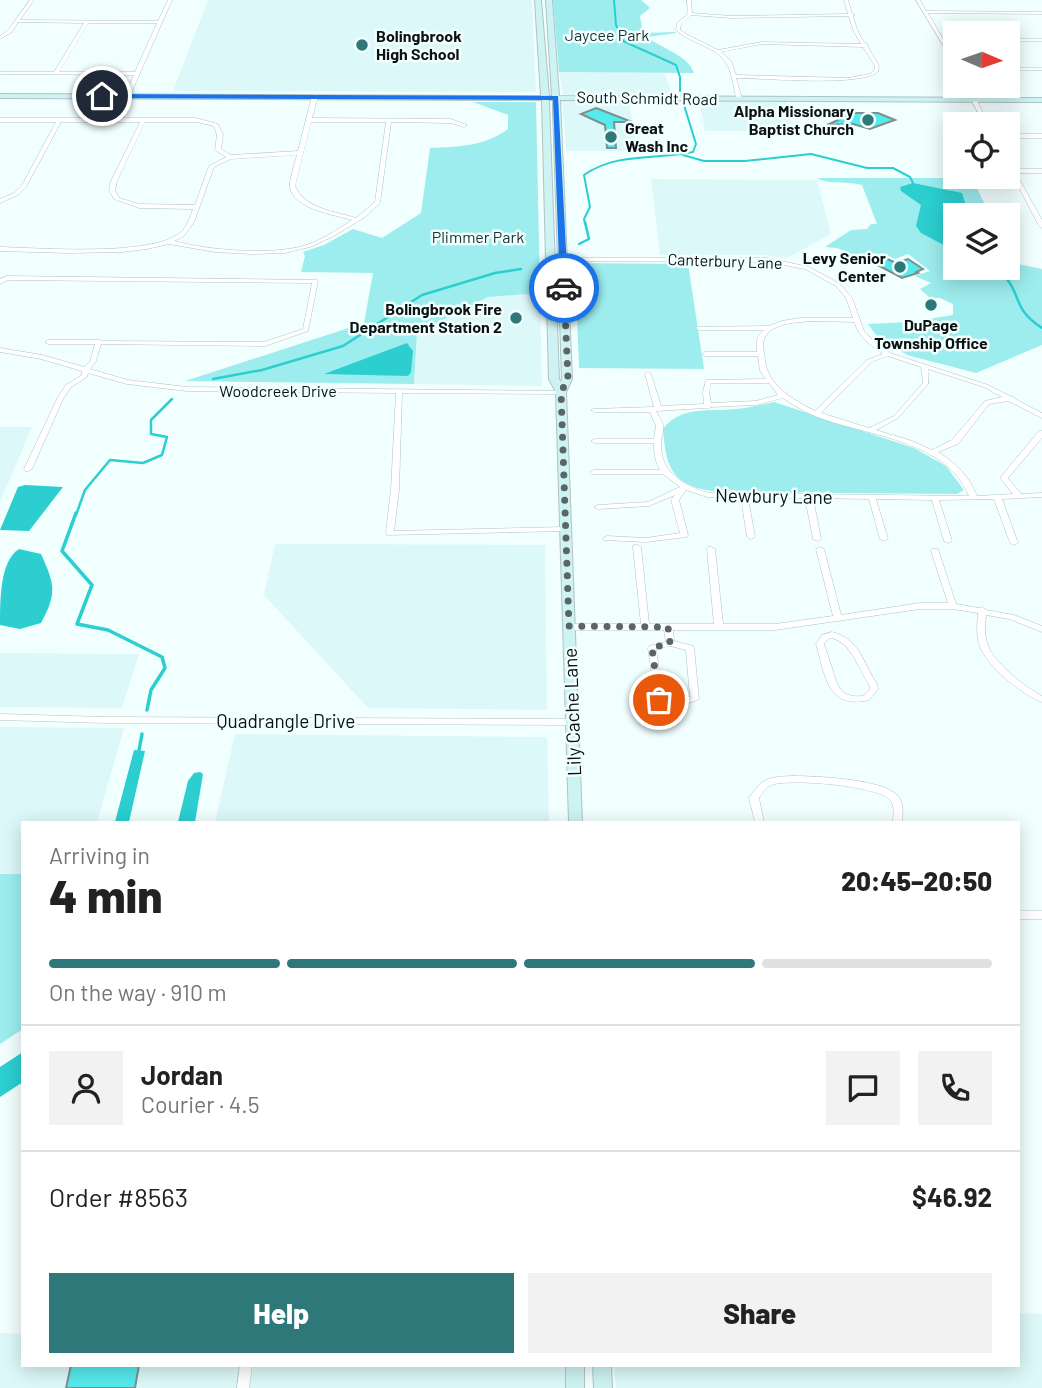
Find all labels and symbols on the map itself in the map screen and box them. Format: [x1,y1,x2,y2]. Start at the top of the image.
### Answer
north arrow [943,21,1020,98]
park label: Jaycee Park [565,25,649,44]
place label: Bolingbrook High School [376,26,462,63]
marker: Bolingbrook High School [354,37,370,53]
pin [72,66,132,126]
street label: South Schmidt Road [576,87,718,108]
place label: Alpha Missionary Baptist Church [734,101,854,138]
marker: Alpha Missionary Baptist Church [860,112,876,128]
place label: Great Wash Inc [625,118,688,155]
marker: Great Wash Inc [603,129,619,145]
park label: Plimmer Park [432,227,524,246]
place label: Levy Senior Center [803,248,886,285]
street label: Canterbury Lane [667,249,783,272]
courier [529,253,599,323]
marker: Levy Senior Center [892,259,908,275]
marker: DuPage Township Office [923,297,939,313]
place label: Bolingbrook Fire Department Station 2 [350,299,502,336]
marker: Bolingbrook Fire Department Station 2 [508,310,524,326]
place label: DuPage Township Office [874,315,988,352]
street label: Woodcreek Drive [219,381,337,400]
street label: Newbury Lane [715,483,833,508]
street label: Lily Cache Lane [558,647,585,777]
pin [629,670,689,730]
street label: Quadrangle Drive [217,709,355,732]

